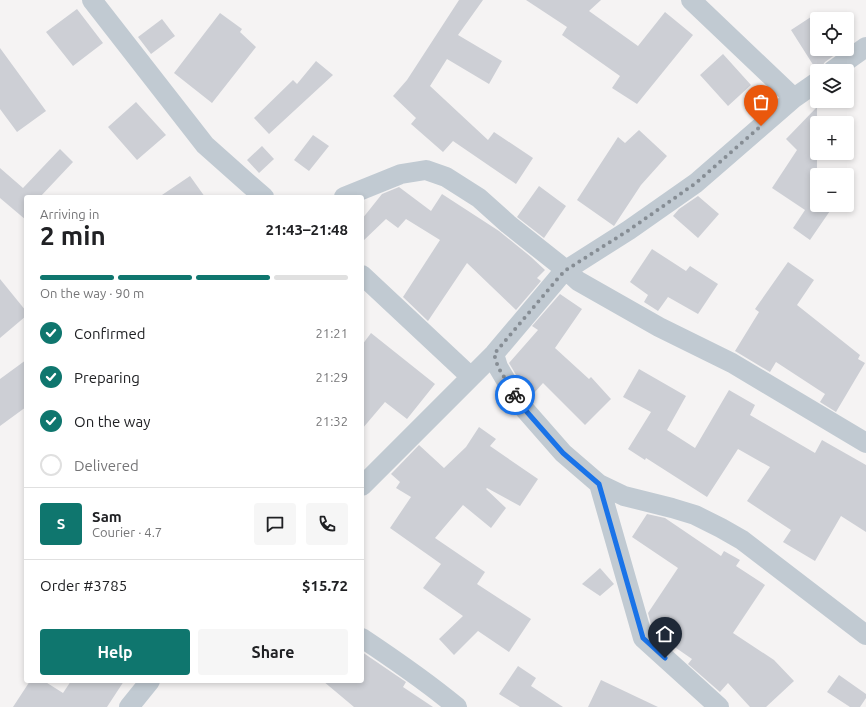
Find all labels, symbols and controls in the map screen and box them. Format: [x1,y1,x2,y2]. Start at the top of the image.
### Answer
map controls [810,12,854,212]
button: locate [810,12,854,56]
button: layers [810,64,854,108]
pin [744,85,778,126]
icon: bag [750,91,772,113]
button: + [810,116,854,160]
button: − [810,168,854,212]
text: Arriving in [40,207,99,221]
text: 2 min [40,221,106,250]
text: 21:43–21:48 [265,221,348,238]
text: On the way · 90 m [40,286,144,300]
icon: check [40,322,62,344]
text: Confirmed [74,325,146,342]
text: 21:21 [315,326,348,340]
icon: check [40,366,62,388]
text: Preparing [74,369,140,386]
text: 21:29 [315,370,348,384]
courier [495,375,535,415]
icon: bike [504,384,526,406]
icon: check [40,410,62,432]
text: On the way [74,413,150,430]
text: 21:32 [315,414,348,428]
text: Delivered [74,457,139,474]
button: chat [254,503,296,545]
button: phone [306,503,348,545]
text: Sam [92,508,122,525]
text: S [57,515,65,532]
text: Courier · 4.7 [92,525,162,539]
text: Order #3785 [40,577,127,594]
text: $15.72 [302,577,348,594]
pin [648,617,682,658]
icon: home [654,623,676,645]
button: Help [40,629,190,675]
button: Share [198,629,348,675]

